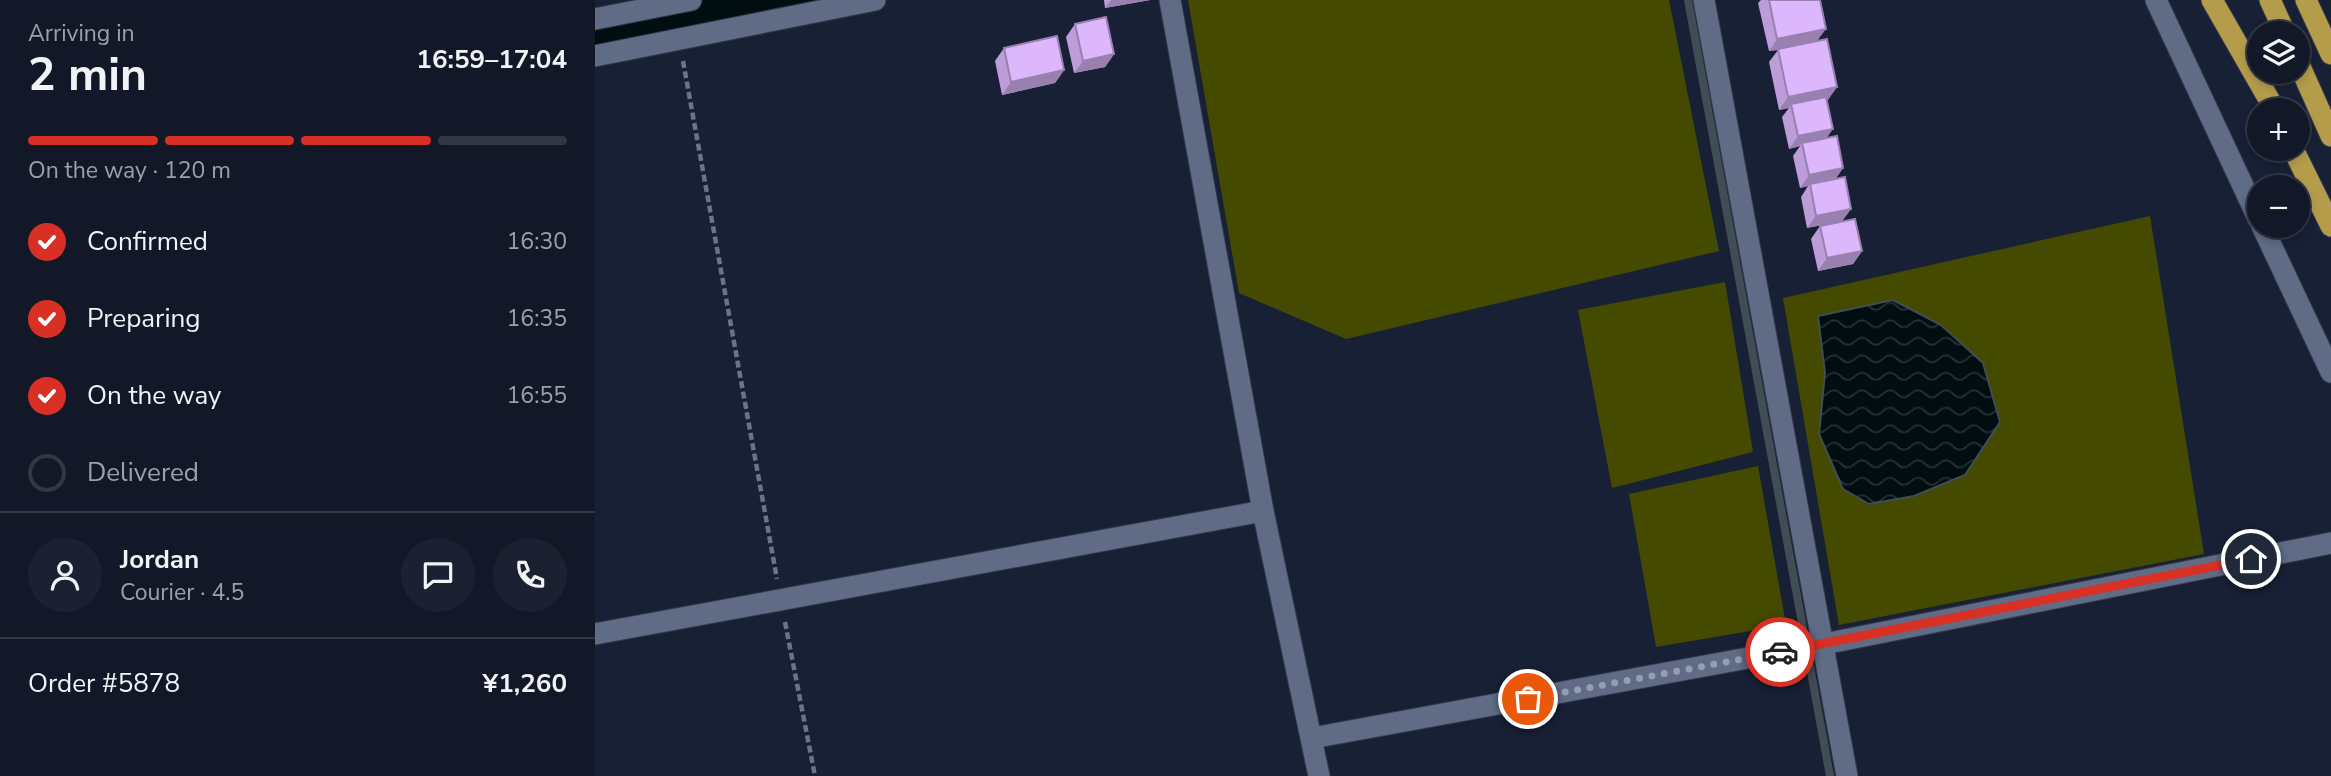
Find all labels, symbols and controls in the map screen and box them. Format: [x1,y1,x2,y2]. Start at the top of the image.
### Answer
text: Arriving in [28,18,135,49]
map controls [2247,21,2310,238]
button: layers [2247,21,2310,84]
text: 16:59–17:04 [416,42,567,77]
text: 2 min [28,43,147,106]
button: + [2247,98,2310,161]
text: On the way · 120 m [28,155,231,186]
button: − [2247,175,2310,238]
icon: check [28,223,66,261]
text: Confirmed [87,224,208,259]
text: 16:30 [507,226,567,257]
icon: check [28,300,66,338]
text: Preparing [87,301,200,336]
text: 16:35 [507,303,567,334]
icon: check [28,377,66,415]
text: On the way [87,378,221,413]
text: 16:55 [507,380,567,411]
text: Delivered [87,455,199,490]
pin [2221,529,2281,589]
button: person [28,538,102,612]
button: chat [401,538,475,612]
button: phone [493,538,567,612]
icon: home [2232,540,2270,578]
text: Jordan [120,542,199,577]
text: Courier · 4.5 [120,577,244,608]
courier [1745,617,1815,687]
icon: car [1761,633,1799,671]
text: Order #5878 [28,666,180,701]
text: ¥1,260 [483,666,567,701]
pin [1498,669,1558,729]
icon: bag [1509,680,1547,718]

